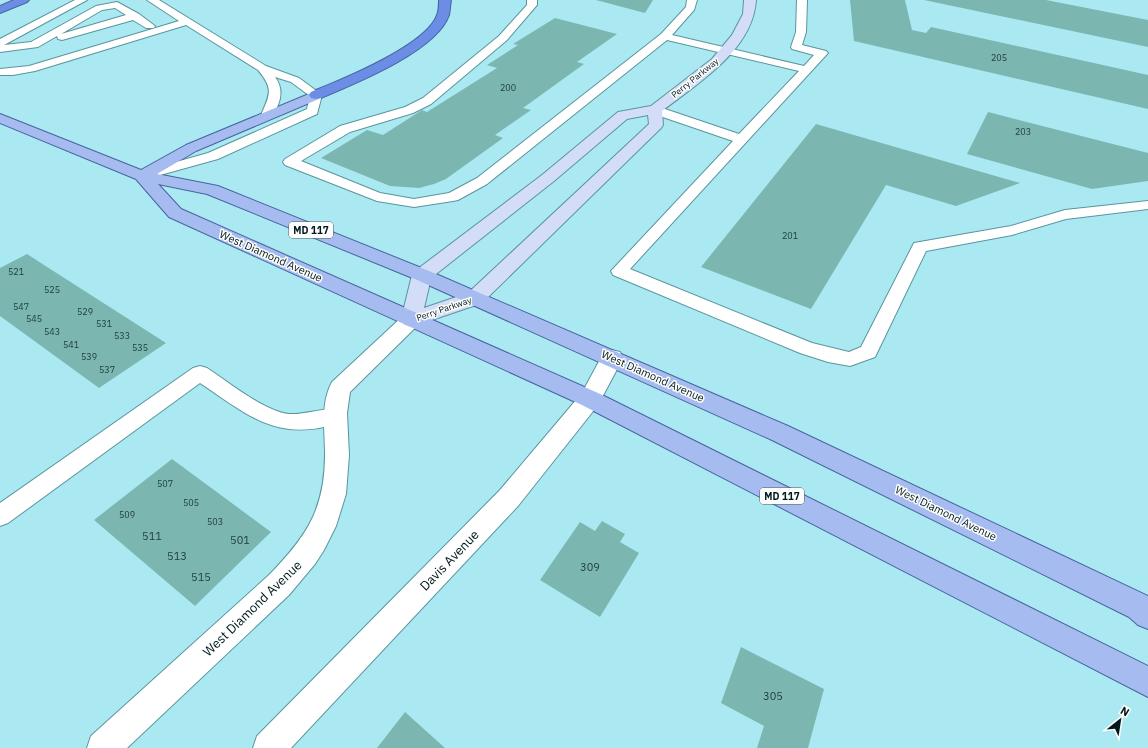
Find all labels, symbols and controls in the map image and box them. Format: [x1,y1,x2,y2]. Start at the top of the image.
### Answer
house number: 205 [991,52,1007,63]
street label: Perry Parkway [669,55,721,100]
house number: 200 [500,82,516,93]
house number: 203 [1015,126,1031,137]
road number: MD 117 [289,222,333,238]
street label: West Diamond Avenue [217,227,325,285]
house number: 201 [782,230,798,241]
house number: 521 [8,266,24,277]
house number: 525 [44,284,60,295]
street label: Perry Parkway [415,294,473,323]
house number: 547 [13,301,29,312]
house number: 529 [77,306,93,317]
house number: 545 [26,313,42,324]
house number: 531 [96,318,112,329]
house number: 543 [44,326,60,337]
house number: 533 [114,330,130,341]
house number: 541 [63,339,79,350]
house number: 535 [132,342,148,353]
street label: West Diamond Avenue [599,347,707,405]
house number: 539 [81,351,97,362]
house number: 537 [99,364,115,375]
house number: 507 [157,478,173,489]
street label: West Diamond Avenue [893,482,999,544]
road number: MD 117 [760,488,804,504]
house number: 505 [183,497,199,508]
house number: 509 [119,509,135,520]
house number: 503 [207,516,223,527]
street label: Davis Avenue [416,526,483,594]
house number: 511 [142,529,162,543]
house number: 501 [230,533,250,547]
house number: 513 [167,549,187,563]
street label: West Diamond Avenue [199,557,305,660]
house number: 309 [580,560,600,574]
house number: 515 [191,570,211,584]
house number: 305 [763,689,783,703]
north arrow [1100,700,1140,740]
text: N [1118,703,1132,719]

